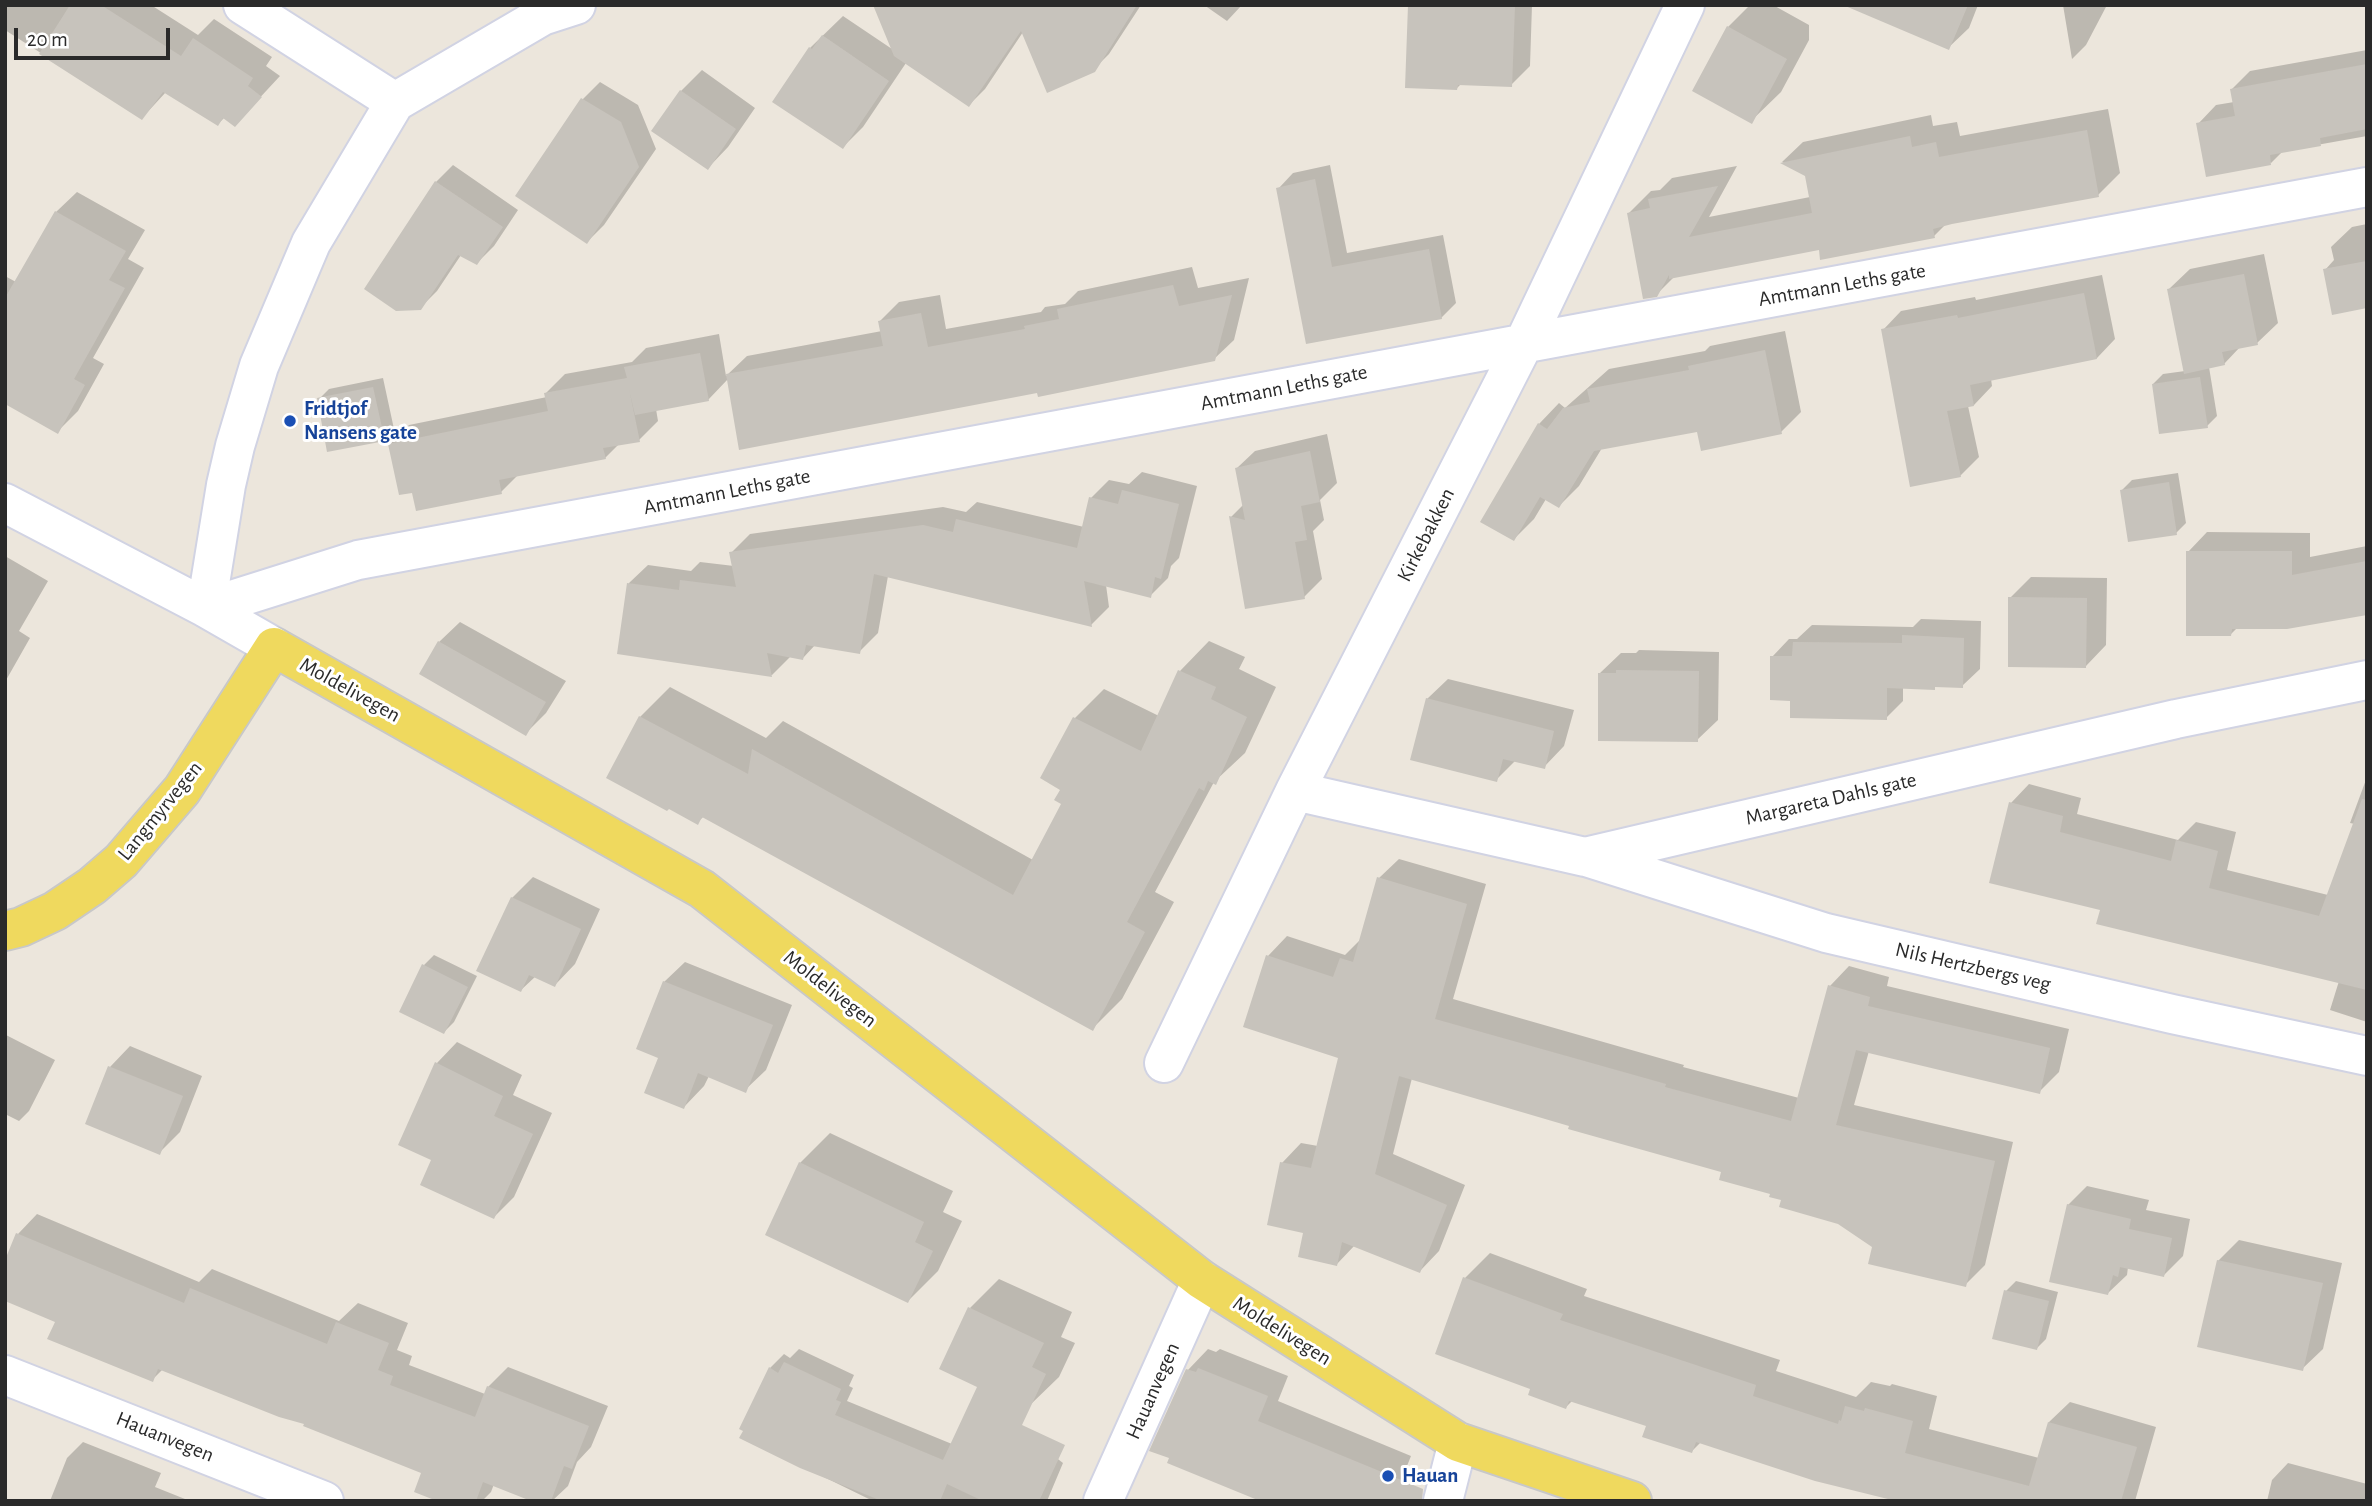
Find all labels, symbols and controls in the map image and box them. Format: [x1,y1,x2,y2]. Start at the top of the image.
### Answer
scale bar [18,14,173,58]
text: 20 m [27,29,68,50]
street label: Amtmann Leths gate [1756,258,1928,312]
street label: Amtmann Leths gate [1198,359,1370,417]
place label: Fridtjof Nansens gate [304,396,417,446]
marker: Fridtjof Nansens gate [282,413,298,429]
street label: Amtmann Leths gate [641,463,813,521]
street label: Kirkebakken [1392,484,1460,586]
street label: Moldelivegen [295,652,405,728]
street label: Langmyrvegen [112,756,208,866]
street label: Margareta Dahls gate [1743,767,1919,831]
street label: Nils Hertzbergs veg [1893,937,2053,997]
street label: Moldelivegen [778,945,882,1033]
street label: Moldelivegen [1228,1291,1336,1371]
street label: Hauanvegen [1121,1339,1185,1443]
street label: Hauanvegen [112,1406,218,1468]
place label: Hauan [1402,1463,1458,1489]
marker: Hauan [1380,1468,1396,1484]

